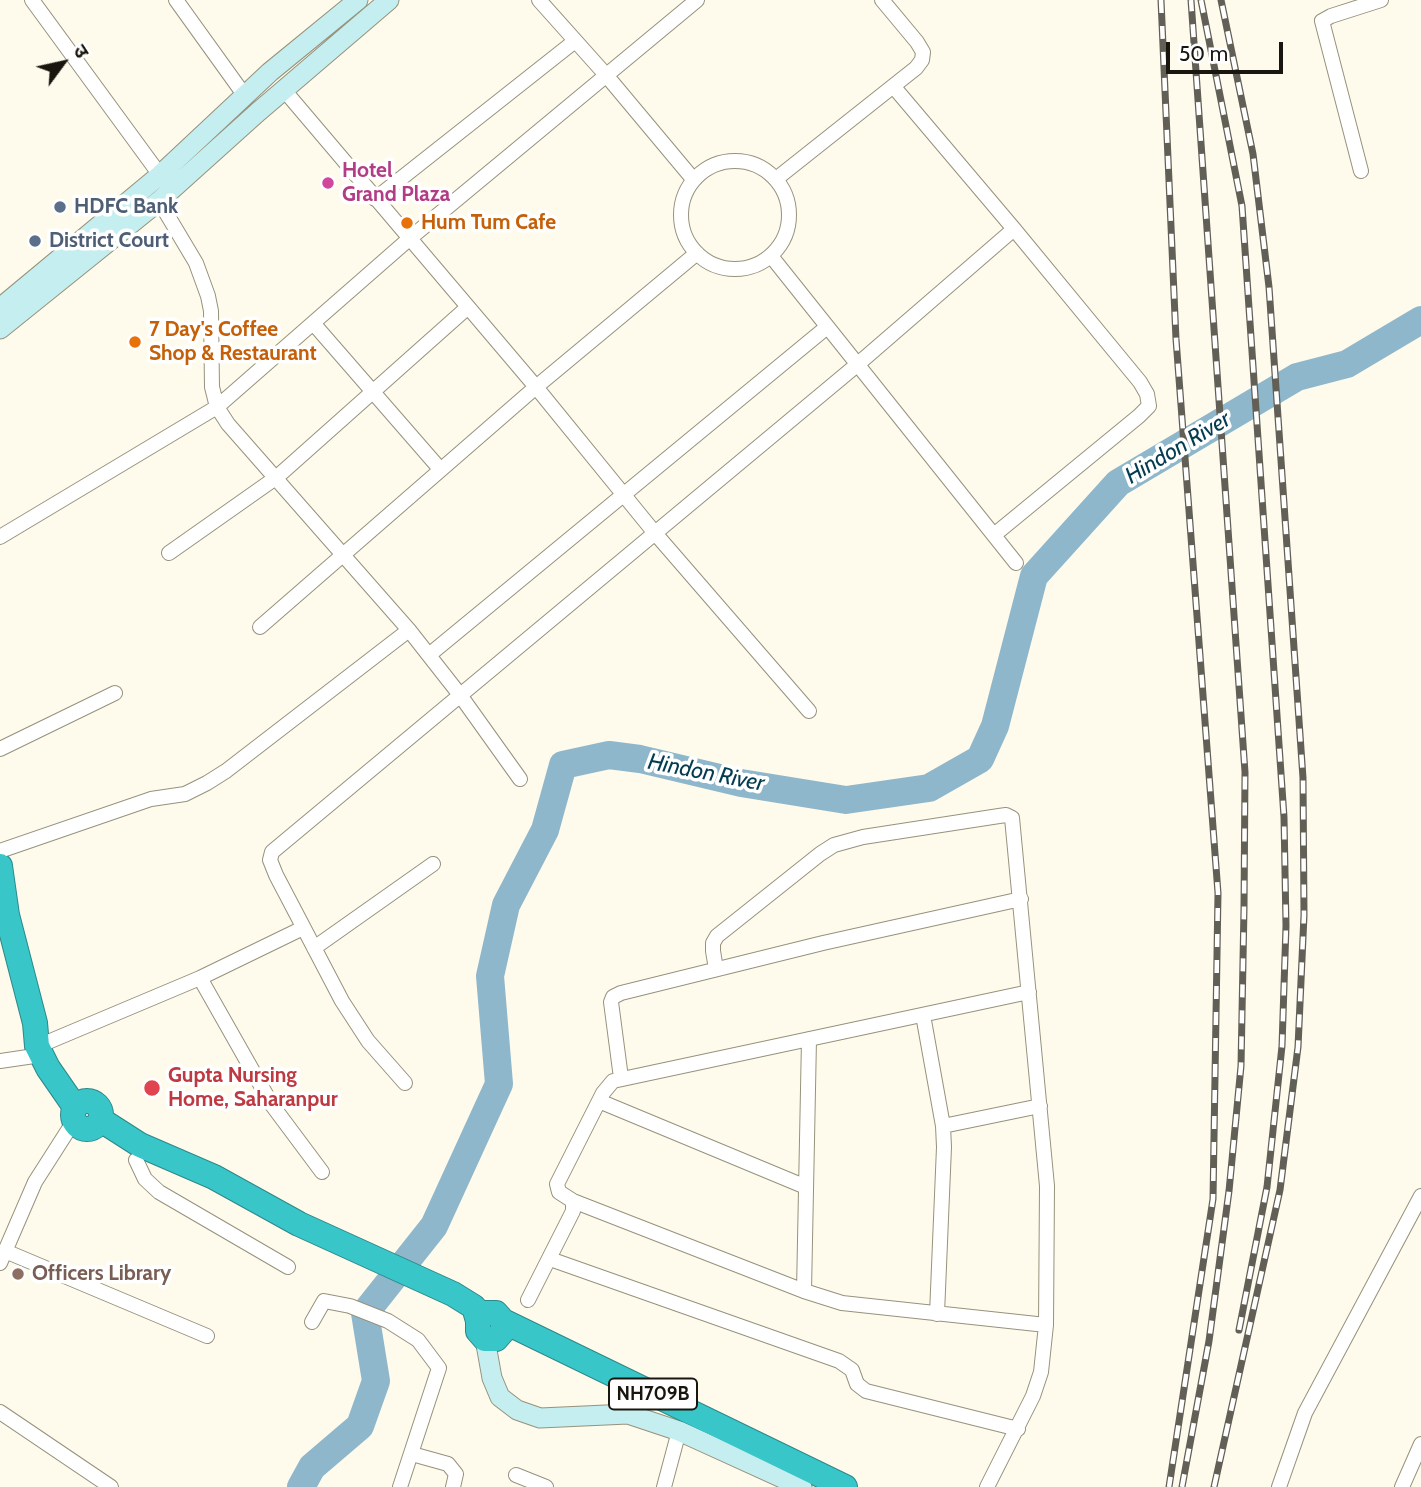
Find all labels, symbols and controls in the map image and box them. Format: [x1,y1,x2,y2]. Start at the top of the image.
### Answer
north arrow [28,28,98,98]
scale bar [1169,28,1286,72]
text: उ [68,40,94,62]
text: 50 m [1179,41,1228,66]
place label: Hotel Grand Plaza [342,158,450,208]
marker: Hotel Grand Plaza [320,175,336,191]
place label: HDFC Bank [74,194,178,220]
marker: HDFC Bank [52,199,68,215]
place label: Hum Tum Cafe [421,210,556,236]
marker: Hum Tum Cafe [399,215,415,231]
place label: District Court [49,228,169,254]
marker: District Court [27,233,43,249]
place label: 7 Day's Coffee Shop & Restaurant [149,317,317,367]
marker: 7 Day's Coffee Shop & Restaurant [127,334,143,350]
water label: Hindon River [1120,406,1236,490]
water label: Hindon River [645,748,767,798]
place label: Gupta Nursing Home, Saharanpur [168,1063,338,1113]
marker: Gupta Nursing Home, Saharanpur [142,1078,162,1098]
place label: Officers Library [32,1261,171,1287]
marker: Officers Library [10,1266,26,1282]
road number: NH709B [609,1378,697,1410]

